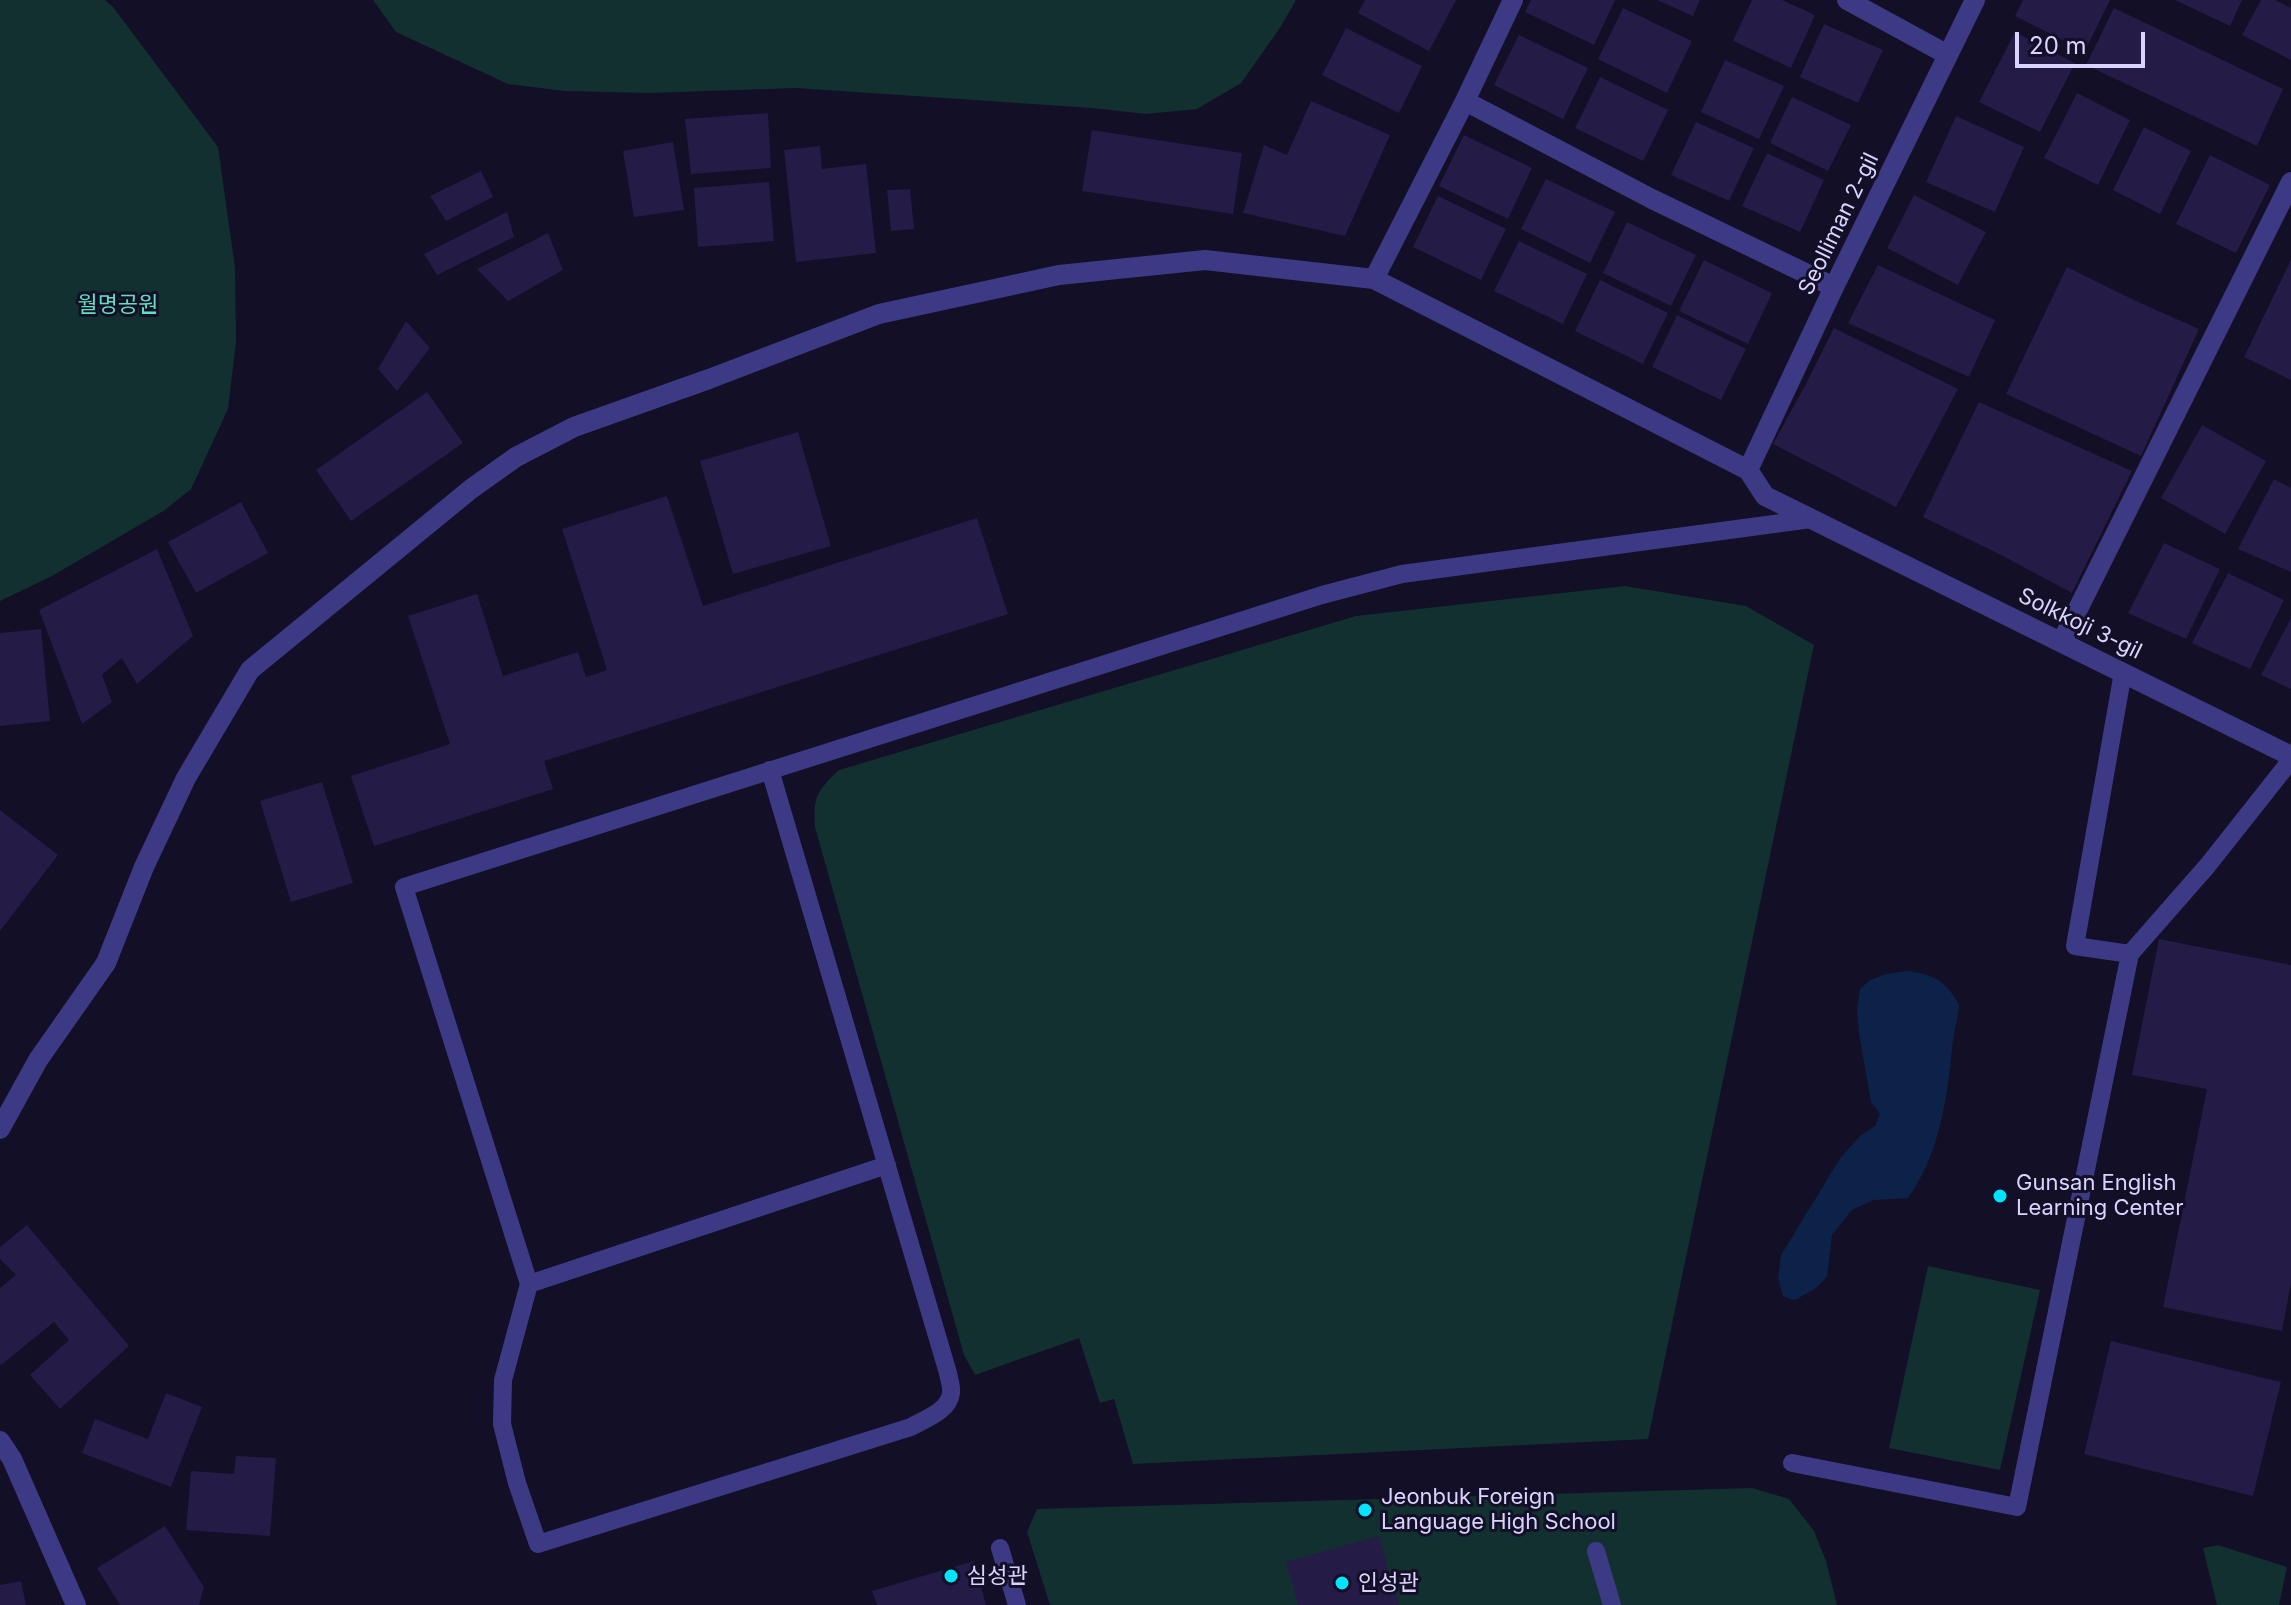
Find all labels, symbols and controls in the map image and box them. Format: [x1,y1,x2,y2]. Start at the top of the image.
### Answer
scale bar [2019,16,2149,66]
text: 20 m [2029,31,2087,60]
street label: Seolliman 2-gil [1793,149,1885,299]
park label: 월명공원 [78,292,158,318]
street label: Solkkoji 3-gil [2014,583,2146,665]
place label: Gunsan English Learning Center [2016,1170,2183,1222]
marker: Gunsan English Learning Center [1991,1187,2009,1205]
place label: Jeonbuk Foreign Language High School [1381,1484,1616,1536]
marker: Jeonbuk Foreign Language High School [1356,1501,1374,1519]
place label: 심성관 [967,1563,1028,1589]
marker: 심성관 [942,1567,960,1585]
place label: 인성관 [1358,1570,1419,1596]
marker: 인성관 [1333,1574,1351,1592]

